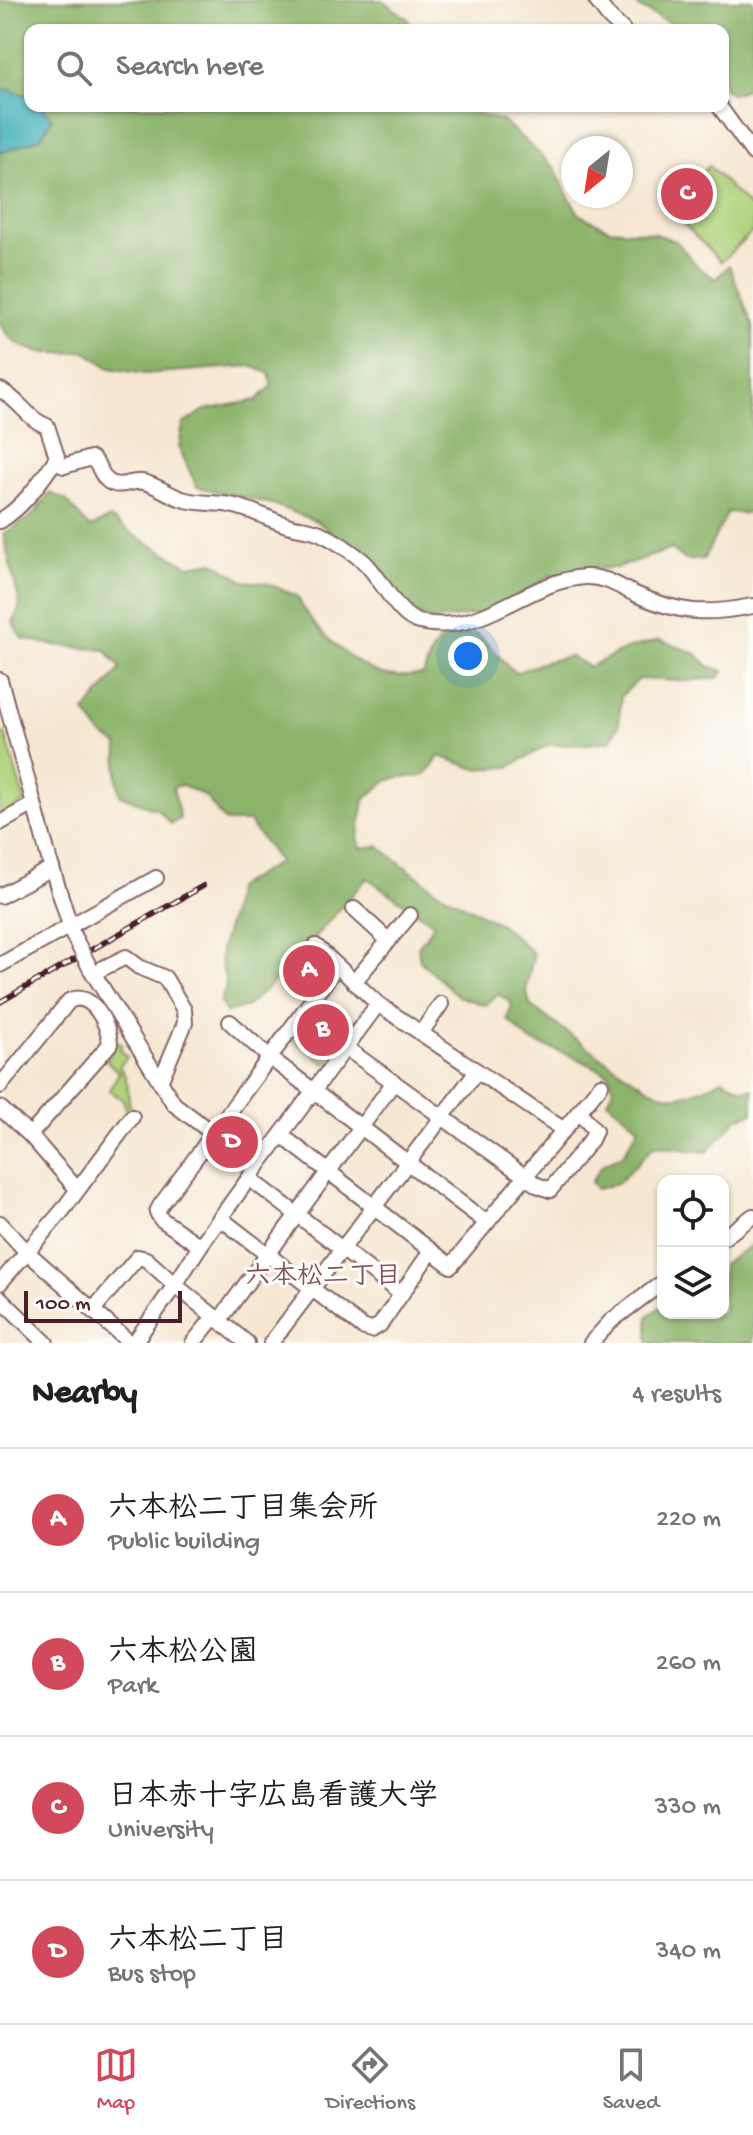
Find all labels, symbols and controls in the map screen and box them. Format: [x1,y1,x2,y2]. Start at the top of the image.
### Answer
search box [24,24,729,112]
icon: search [52,46,96,90]
text: Search here [116,51,264,86]
north arrow [561,136,633,208]
pin: C [661,164,713,224]
your location [448,636,488,676]
pin: A [283,941,335,1001]
pin: B [297,1000,349,1060]
pin: D [206,1112,258,1172]
map controls [657,1175,729,1319]
button: locate [657,1175,729,1247]
button: layers [657,1247,729,1319]
district label: 六本松二丁目 [245,1261,401,1294]
scale bar [24,1287,182,1323]
text: 100 m [36,1292,91,1318]
text: Nearby [32,1375,137,1415]
text: 4 results [632,1380,721,1411]
text: 六本松二丁目集会所 [108,1493,378,1528]
text: A [50,1505,66,1536]
text: 220 m [656,1505,721,1536]
text: Public building [108,1528,260,1559]
text: 六本松公園 [108,1637,258,1672]
text: B [51,1649,65,1680]
text: 260 m [656,1649,721,1680]
text: Park [108,1672,158,1703]
text: 日本赤十字広島看護大学 [108,1781,438,1816]
text: C [51,1793,65,1824]
text: 330 m [655,1793,721,1824]
text: University [108,1816,214,1847]
text: 六本松二丁目 [108,1925,288,1960]
text: D [50,1937,66,1968]
text: 340 m [656,1937,721,1968]
text: Bus stop [108,1960,196,1991]
tab: Map [94,2043,138,2117]
tab: Directions [326,2043,415,2117]
tab: Saved [603,2043,659,2117]

